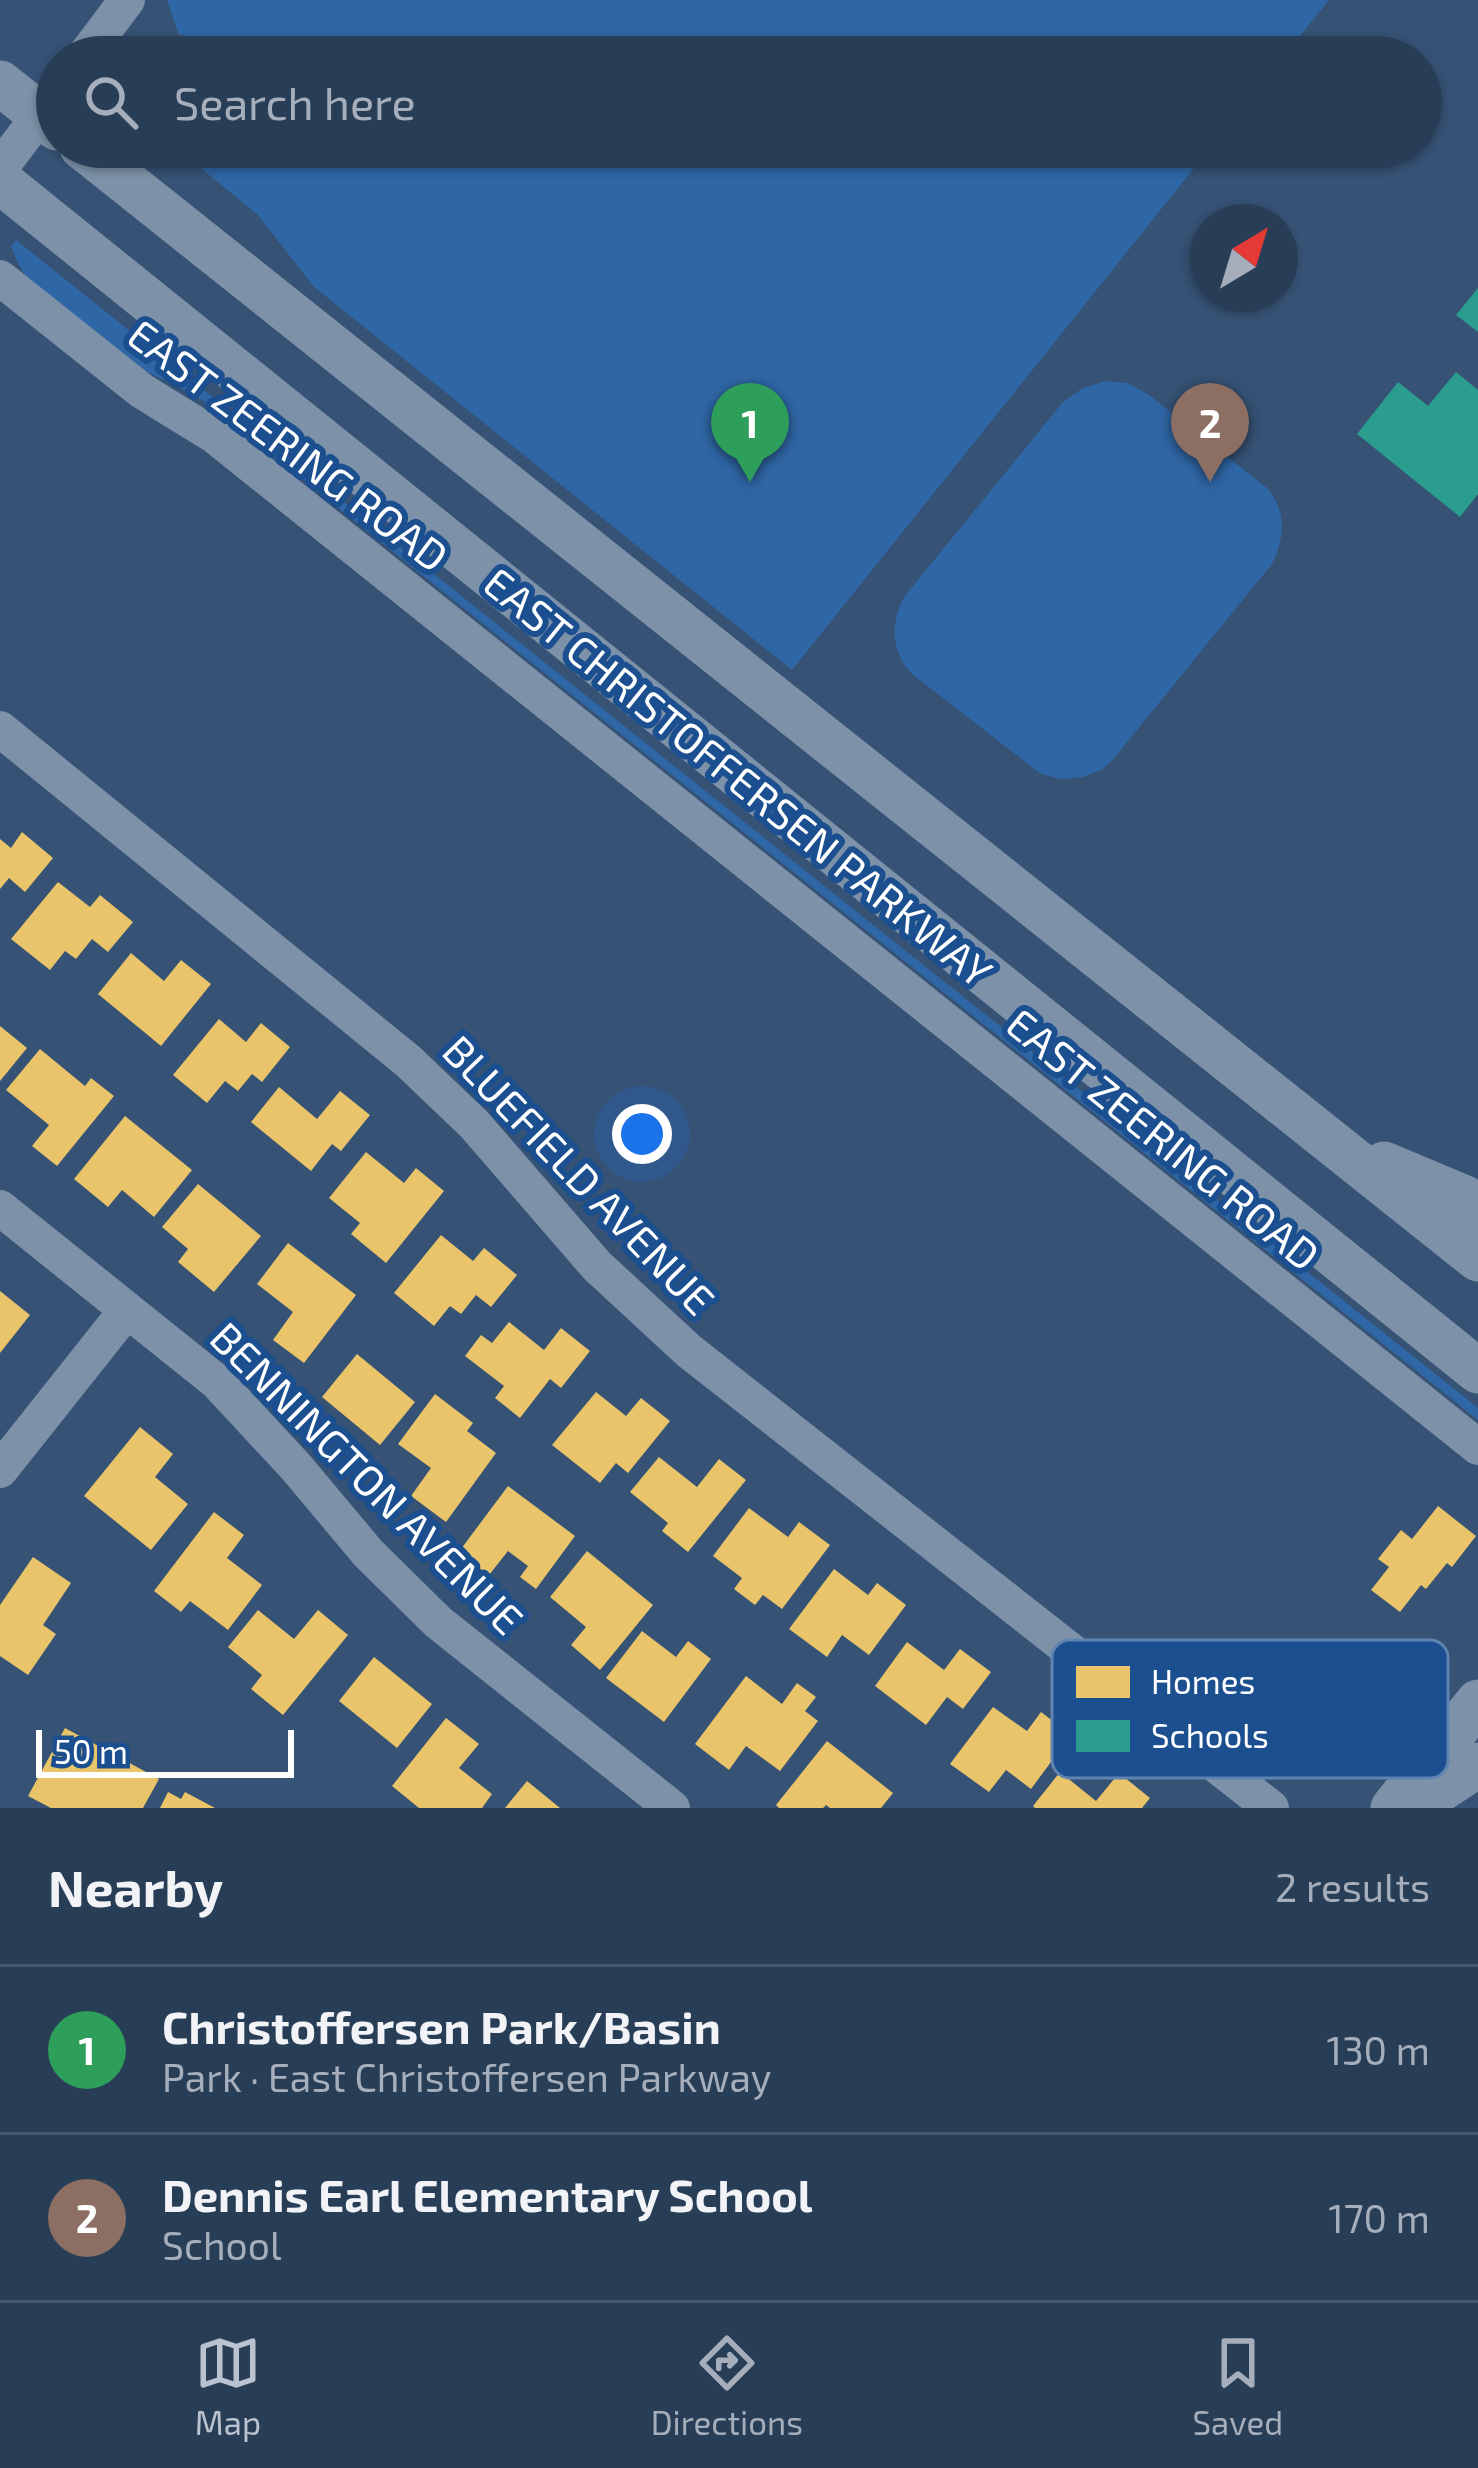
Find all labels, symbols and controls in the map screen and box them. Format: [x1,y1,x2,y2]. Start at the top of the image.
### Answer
search box [36,36,1442,168]
icon: search [78,69,144,135]
text: Search here [174,75,416,129]
north arrow [1190,204,1298,312]
street label: EAST ZEERING ROAD [119,308,459,580]
pin: 1 [711,383,789,482]
pin: 2 [1171,383,1249,482]
street label: EAST CHRISTOFFERSEN PARKWAY [475,556,1003,996]
street label: EAST ZEERING ROAD [998,997,1330,1279]
street label: BLUEFIELD AVENUE [434,1024,726,1324]
your location [612,1104,672,1164]
street label: BENNINGTON AVENUE [202,1311,534,1643]
legend [1052,1640,1448,1778]
text: Homes [1151,1661,1255,1701]
text: Schools [1151,1715,1269,1755]
scale bar [36,1724,294,1777]
text: 50 m [54,1731,128,1771]
text: Nearby [48,1856,223,1917]
text: 2 results [1275,1863,1430,1910]
text: Christoffersen Park/Basin [162,1999,721,2053]
text: 1 [79,2026,95,2073]
text: 130 m [1326,2026,1430,2073]
text: Park · East Christoffersen Parkway [162,2053,772,2100]
text: Dennis Earl Elementary School [162,2167,813,2221]
text: 2 [76,2194,98,2241]
text: 170 m [1328,2194,1430,2241]
text: School [162,2221,282,2268]
tab: Map [195,2330,261,2442]
tab: Directions [651,2330,803,2442]
tab: Saved [1193,2330,1283,2442]

